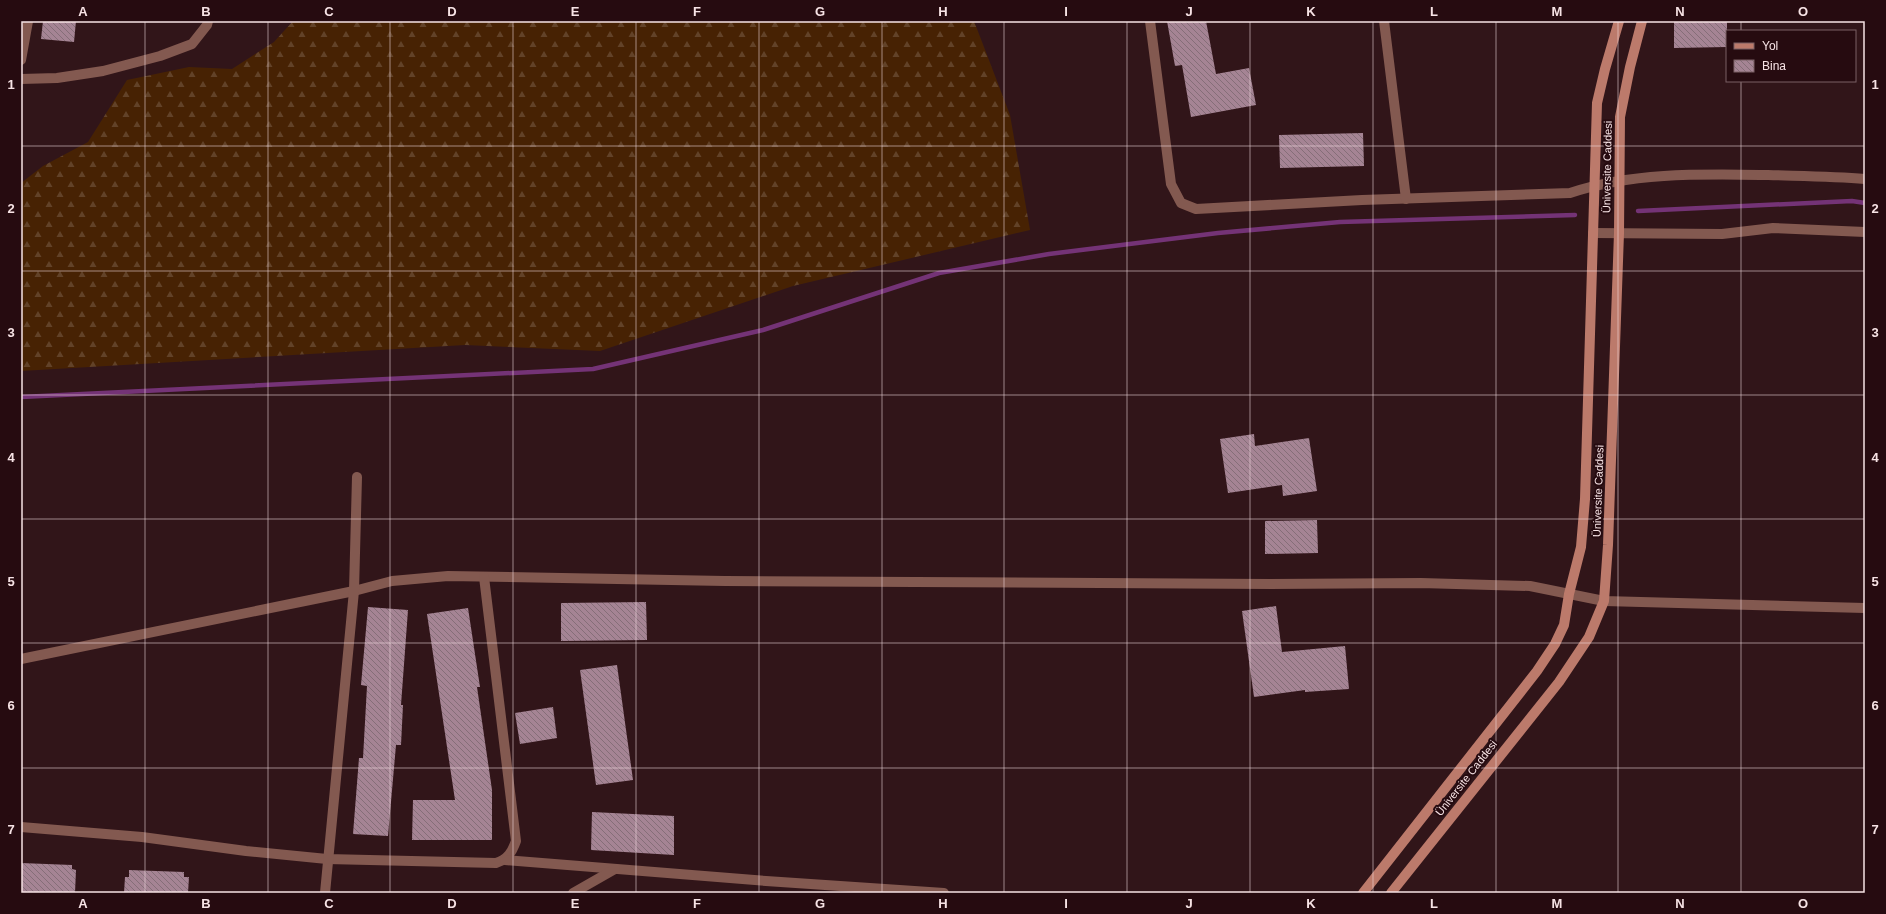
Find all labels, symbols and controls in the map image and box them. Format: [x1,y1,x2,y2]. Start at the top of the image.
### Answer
text: A [78,4,88,19]
text: B [201,4,211,19]
text: C [324,4,334,19]
text: D [447,4,457,19]
text: E [571,4,580,19]
text: F [693,4,701,19]
text: G [815,4,825,19]
text: H [938,4,948,19]
text: I [1064,4,1068,19]
text: J [1185,4,1193,19]
text: K [1306,4,1316,19]
text: L [1430,4,1438,19]
text: M [1552,4,1562,19]
text: N [1675,4,1685,19]
text: O [1798,4,1808,19]
legend [1726,30,1856,82]
text: Yol [1762,39,1778,53]
text: Bina [1762,59,1786,73]
text: 1 [7,77,15,92]
text: 1 [1871,77,1879,92]
street label: Üniversite Caddesi [1600,121,1614,213]
text: 2 [7,201,15,216]
text: 2 [1871,201,1879,216]
text: 3 [7,325,15,340]
text: 3 [1871,325,1879,340]
street label: Üniversite Caddesi [1590,445,1606,537]
text: 4 [7,450,15,465]
text: 4 [1871,450,1879,465]
text: 5 [7,574,15,589]
text: 5 [1871,574,1879,589]
text: 6 [7,698,15,713]
text: 6 [1871,698,1879,713]
street label: Üniversite Caddesi [1433,738,1499,818]
text: 7 [7,822,15,837]
text: 7 [1871,822,1879,837]
text: A [78,896,88,911]
text: B [201,896,211,911]
text: C [324,896,334,911]
text: D [447,896,457,911]
text: E [571,896,580,911]
text: F [693,896,701,911]
text: G [815,896,825,911]
text: H [938,896,948,911]
text: I [1064,896,1068,911]
text: J [1185,896,1193,911]
text: K [1306,896,1316,911]
text: L [1430,896,1438,911]
text: M [1552,896,1562,911]
text: N [1675,896,1685,911]
text: O [1798,896,1808,911]

